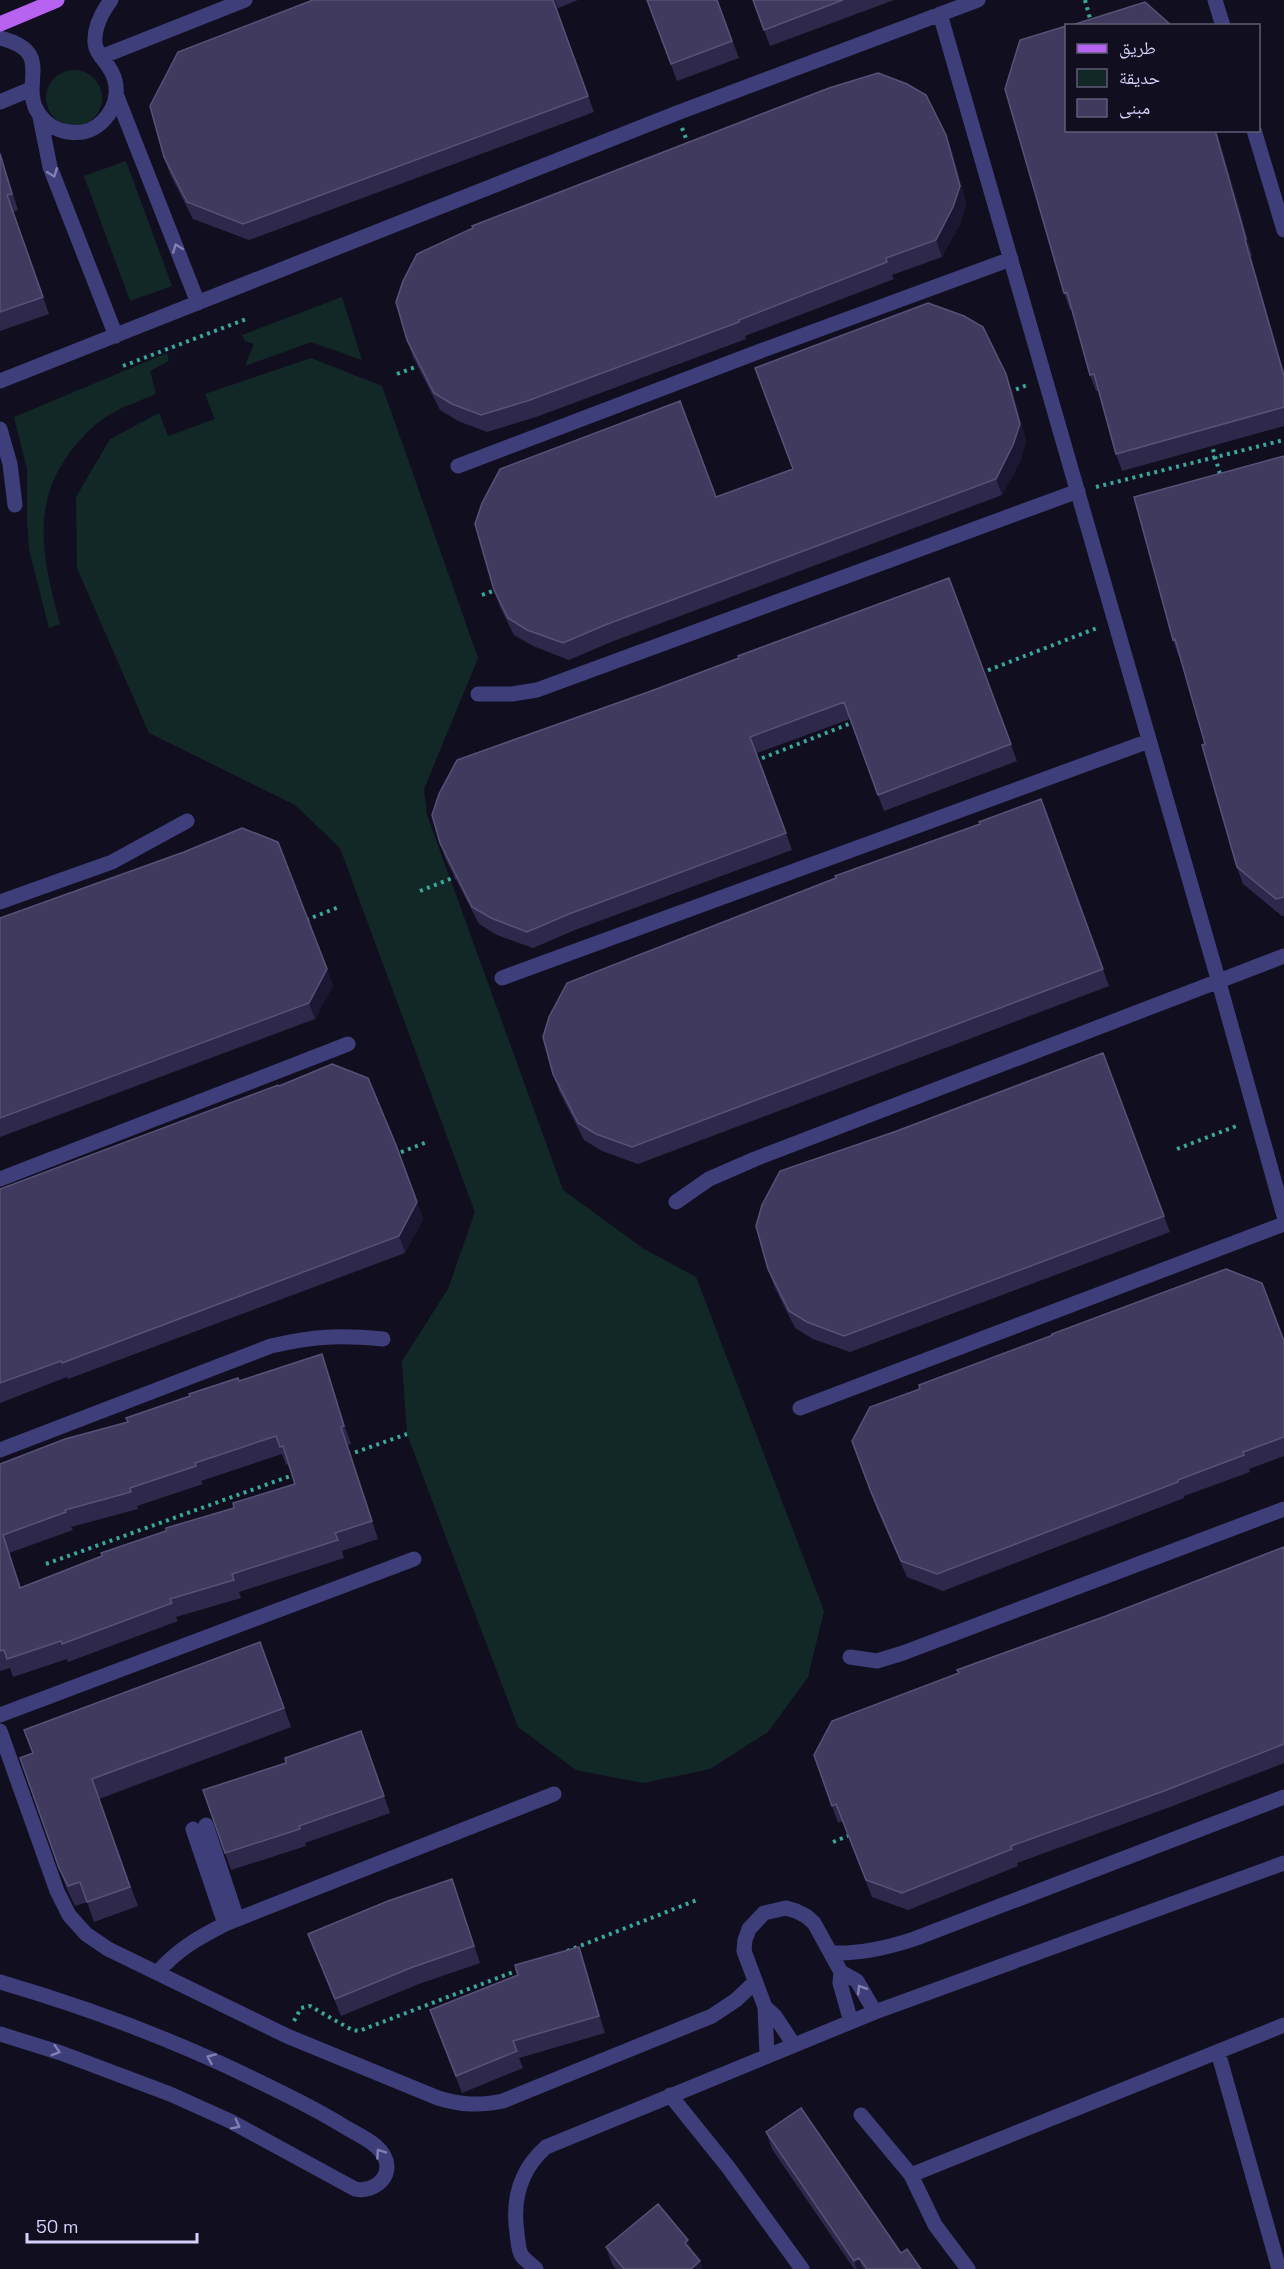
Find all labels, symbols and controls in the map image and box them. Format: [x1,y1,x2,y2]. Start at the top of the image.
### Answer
legend [1065,24,1260,132]
text: طريق [1119,36,1156,59]
text: حديقة [1119,66,1160,89]
text: مبنى [1119,96,1150,119]
one-way arrow [46,167,58,178]
one-way arrow [172,243,184,254]
one-way arrow [856,1985,868,1995]
one-way arrow [50,2044,61,2056]
one-way arrow [207,2054,218,2066]
one-way arrow [230,2117,241,2129]
one-way arrow [376,2149,387,2160]
scale bar [27,2206,196,2244]
text: 50 m [36,2215,78,2238]

